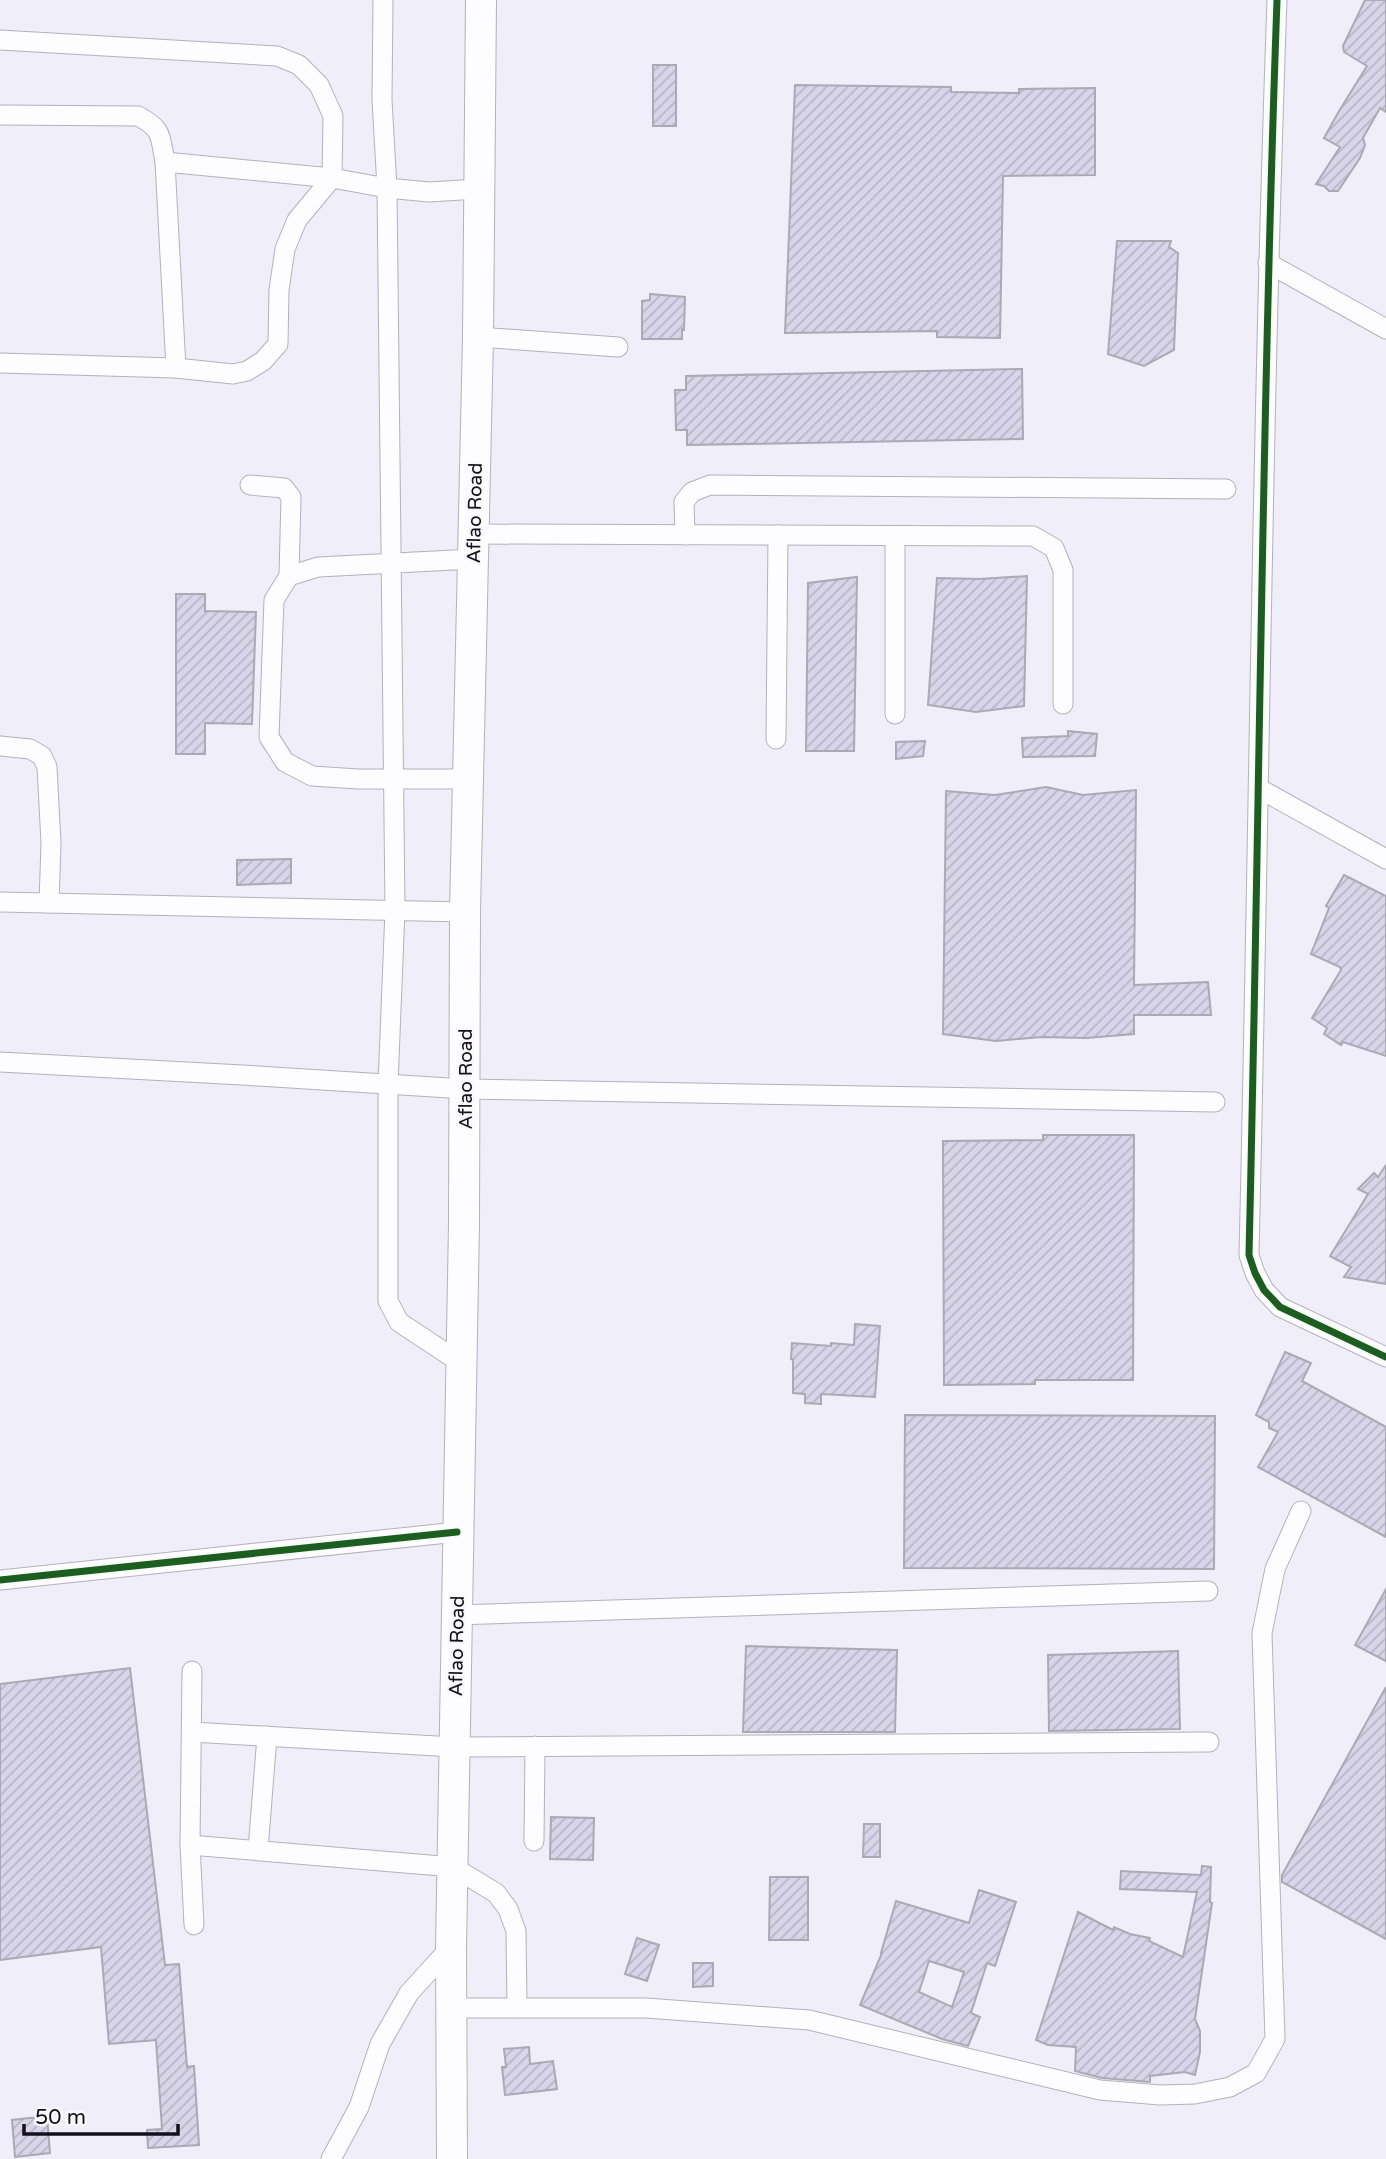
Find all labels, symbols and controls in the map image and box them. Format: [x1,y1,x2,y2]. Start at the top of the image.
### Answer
street label: Aflao Road [463,462,487,564]
street label: Aflao Road [455,1029,477,1129]
street label: Aflao Road [445,1595,469,1697]
scale bar [24,2092,178,2136]
text: 50 m [35,2105,86,2130]

